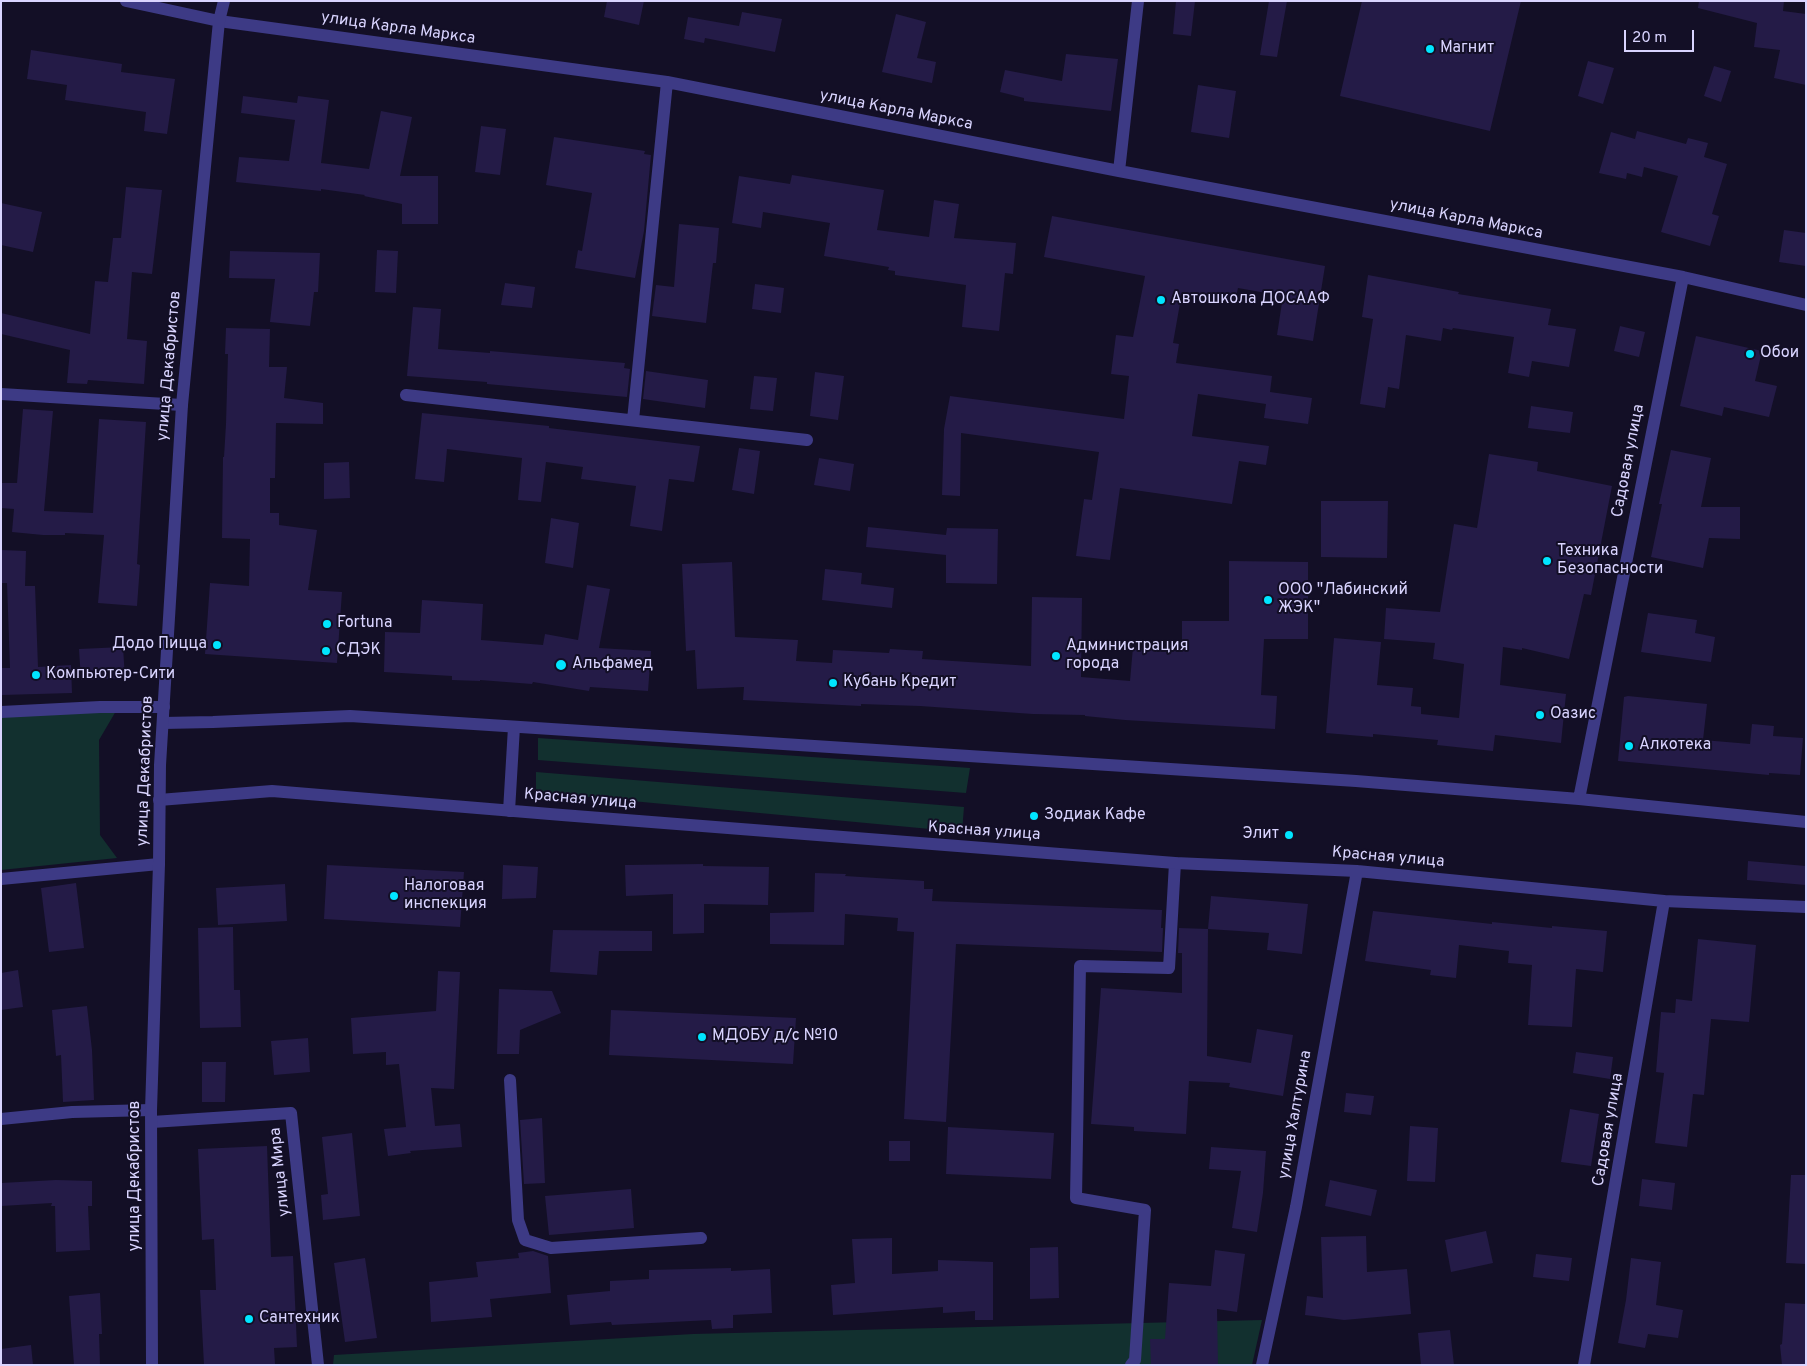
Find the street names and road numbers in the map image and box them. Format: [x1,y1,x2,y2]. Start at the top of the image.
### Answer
street label: улица Карла Маркса [320,9,476,49]
street label: улица Карла Маркса [818,87,974,135]
street label: улица Карла Маркса [1388,196,1544,244]
street label: улица Декабристов [154,290,186,442]
street label: Садовая улица [1609,403,1649,519]
street label: улица Декабристов [134,695,158,847]
street label: Красная улица [523,786,637,814]
street label: Красная улица [927,818,1041,846]
street label: Красная улица [1331,844,1445,872]
street label: улица Халтурина [1275,1049,1317,1181]
street label: Садовая улица [1590,1072,1628,1188]
street label: улица Декабристов [126,1100,146,1252]
street label: улица Мира [267,1126,295,1218]

